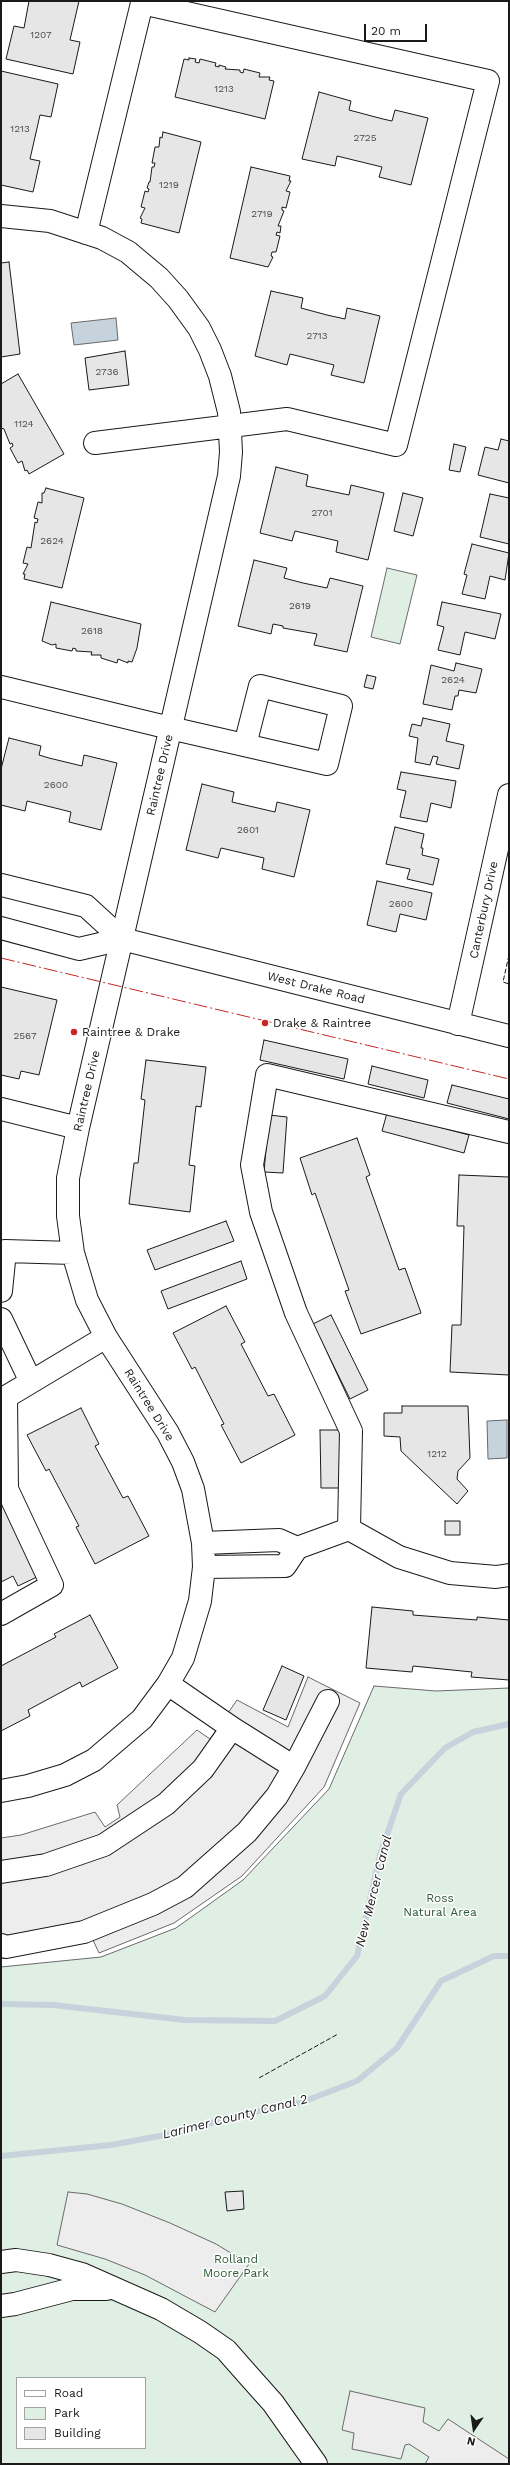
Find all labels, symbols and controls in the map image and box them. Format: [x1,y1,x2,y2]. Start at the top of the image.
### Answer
scale bar [366,16,429,42]
text: 20 m [371,24,401,38]
house number: 1207 [30,29,52,41]
house number: 1213 [214,83,234,95]
house number: 1213 [10,123,30,135]
house number: 2725 [354,132,376,144]
house number: 1219 [159,179,179,191]
house number: 2719 [251,208,273,220]
house number: 2713 [307,330,327,342]
house number: 2736 [95,366,119,378]
house number: 1124 [14,418,34,430]
house number: 2701 [311,507,333,519]
house number: 2624 [40,535,64,547]
house number: 2619 [289,600,311,612]
house number: 2618 [81,625,103,637]
house number: 2624 [441,674,465,686]
street label: Raintree Drive [144,733,176,817]
house number: 2600 [44,779,68,791]
house number: 2601 [237,824,259,836]
street label: Canterbury Drive [467,860,501,960]
house number: 2600 [389,898,413,910]
street label: West Drake Road [266,969,366,1007]
place label: Drake & Raintree [273,1016,371,1030]
marker: Drake & Raintree [260,1018,270,1028]
place label: Raintree & Drake [82,1025,180,1039]
marker: Raintree & Drake [69,1027,79,1037]
house number: 2567 [13,1030,37,1042]
street label: Raintree Drive [71,1049,103,1133]
street label: Raintree Drive [121,1366,177,1444]
house number: 1212 [427,1448,447,1460]
water label: New Mercer Canal [353,1834,395,1948]
park label: Ross Natural Area [403,1891,477,1919]
water label: Larimer County Canal 2 [161,2091,309,2143]
park label: Rolland Moore Park [203,2252,269,2280]
legend [16,2377,146,2449]
text: Road [54,2386,83,2400]
text: Park [54,2406,80,2420]
north arrow [454,2409,494,2449]
text: Building [54,2426,101,2440]
text: N [466,2434,477,2448]

